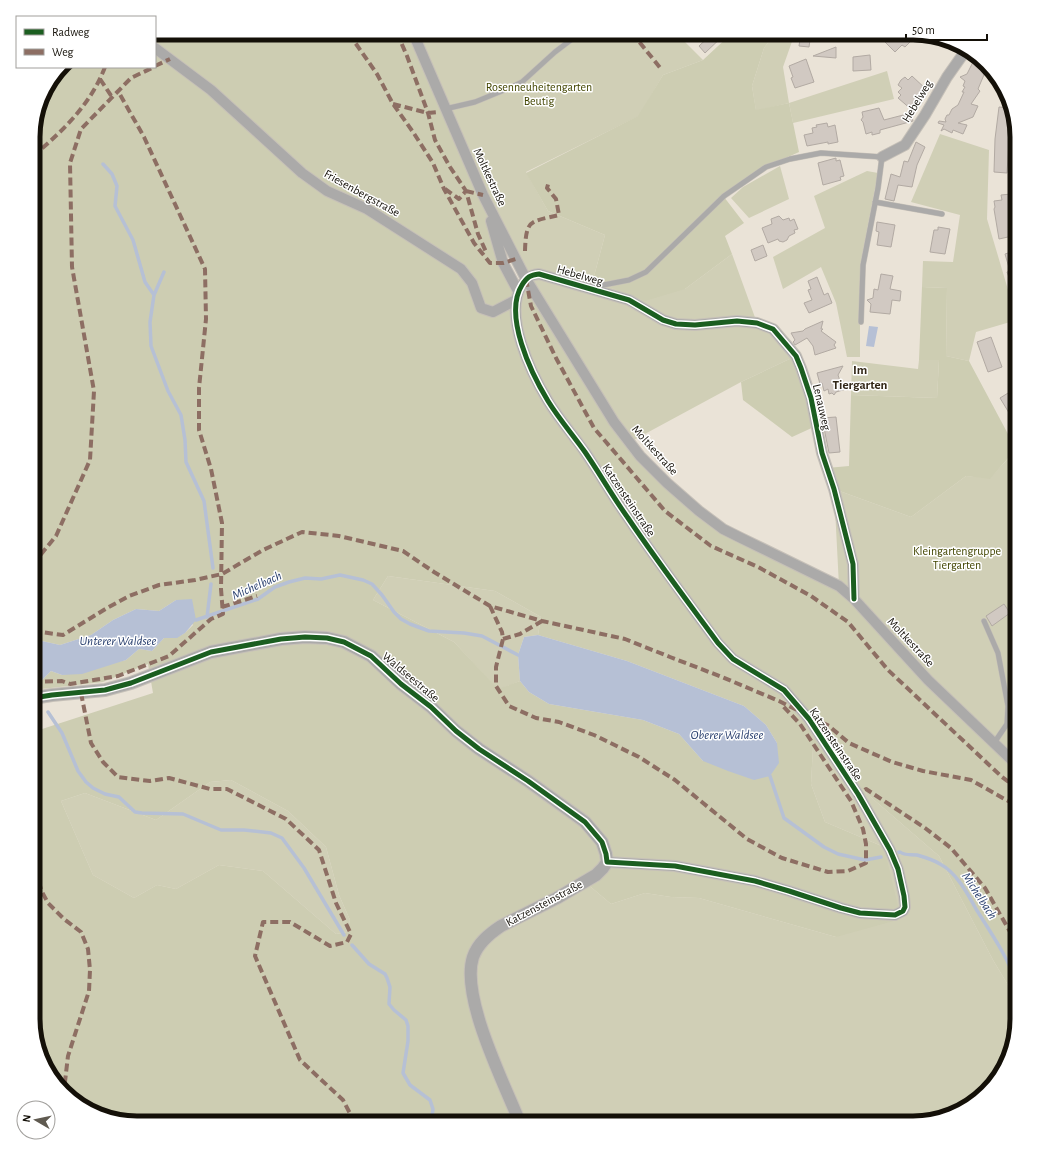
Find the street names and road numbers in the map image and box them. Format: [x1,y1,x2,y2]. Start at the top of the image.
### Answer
street label: Hebelweg [900,77,934,124]
street label: Moltkestraße [471,146,509,208]
street label: Friesenbergstraße [322,167,402,219]
street label: Hebelweg [556,263,605,287]
street label: Lenauweg [811,383,833,432]
street label: Moltkestraße [630,423,680,477]
street label: Katzensteinstraße [600,461,658,539]
street label: Moltkestraße [885,615,937,669]
street label: Waldseestraße [380,650,442,704]
street label: Katzensteinstraße [807,705,865,783]
street label: Katzensteinstraße [504,878,584,928]

